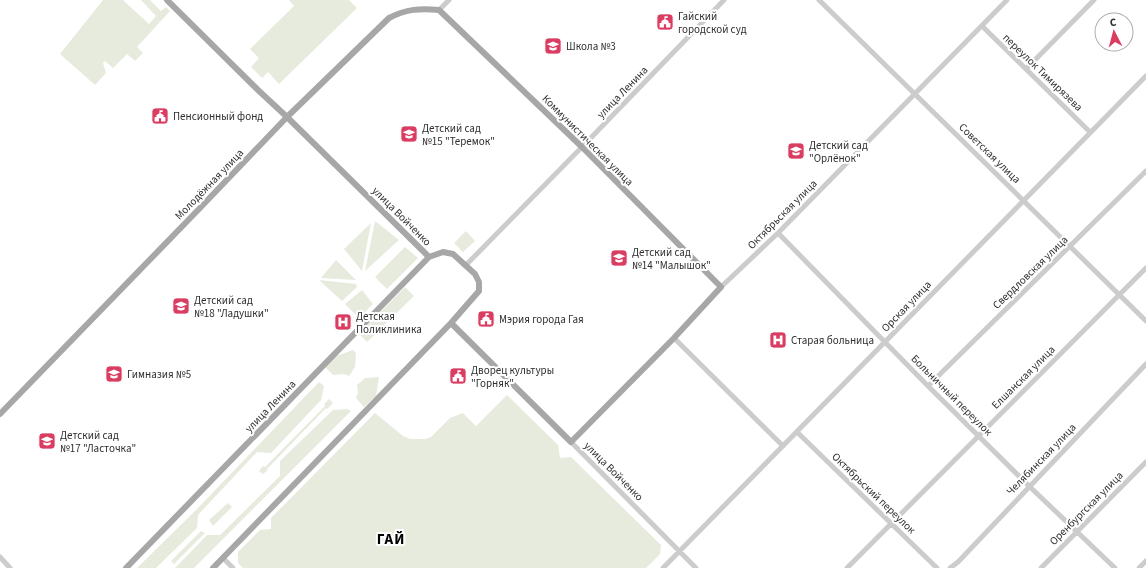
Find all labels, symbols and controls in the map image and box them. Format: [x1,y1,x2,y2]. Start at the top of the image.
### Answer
place label: Гайский городской суд [678,9,747,37]
public building icon: Гайский городской суд [655,12,675,32]
north arrow [1094,12,1134,52]
text: С [1109,15,1118,30]
street label: переулок Тимирязева [999,30,1086,114]
school or university icon: Школа №3 [543,36,563,56]
place label: Школа №3 [566,39,616,54]
street label: улица Ленина [594,63,651,122]
street label: Коммунистическая улица [539,91,637,189]
public building icon: Пенсионный фонд [150,106,170,126]
place label: Пенсионный фонд [173,109,263,124]
street label: Советская улица [955,120,1024,187]
place label: Детский сад №15 "Теремок" [422,121,495,149]
school or university icon: Детский сад №15 "Теремок" [399,124,419,144]
place label: Детский сад "Орлёнок" [809,138,868,166]
school or university icon: Детский сад "Орлёнок" [786,141,806,161]
street label: Молодёжная улица [172,146,247,223]
street label: Октябрьская улица [744,176,821,253]
street label: улица Войченко [369,183,435,249]
street label: Свердловская улица [989,232,1071,312]
place label: Детский сад №14 "Малышок" [632,245,711,273]
school or university icon: Детский сад №14 "Малышок" [609,248,629,268]
street label: Орская улица [878,277,935,335]
place label: Детский сад №18 "Ладушки" [194,293,269,321]
school or university icon: Детский сад №18 "Ладушки" [171,296,191,316]
place label: Детская Поликлиника [356,309,422,337]
public building icon: Мэрия города Гая [476,309,496,329]
hospital icon: Детская Поликлиника [333,312,353,332]
place label: Мэрия города Гая [499,312,584,327]
hospital icon: Старая больница [768,330,788,350]
place label: Старая больница [791,333,874,348]
street label: Елшанская улица [988,342,1058,412]
street label: Больничный переулок [908,351,996,440]
place label: Дворец культуры "Горняк" [471,363,554,391]
school or university icon: Гимназия №5 [104,364,124,384]
public building icon: Дворец культуры "Горняк" [448,366,468,386]
place label: Гимназия №5 [127,367,191,382]
street label: улица Ленина [242,377,299,436]
street label: Челябинская улица [1003,420,1080,499]
place label: Детский сад №17 "Ласточка" [60,428,136,456]
school or university icon: Детский сад №17 "Ласточка" [37,431,57,451]
street label: улица Войченко [581,438,647,504]
street label: Октябрьский переулок [829,449,919,538]
street label: Оренбургская улица [1046,468,1127,549]
district label: ГАЙ [377,529,405,550]

